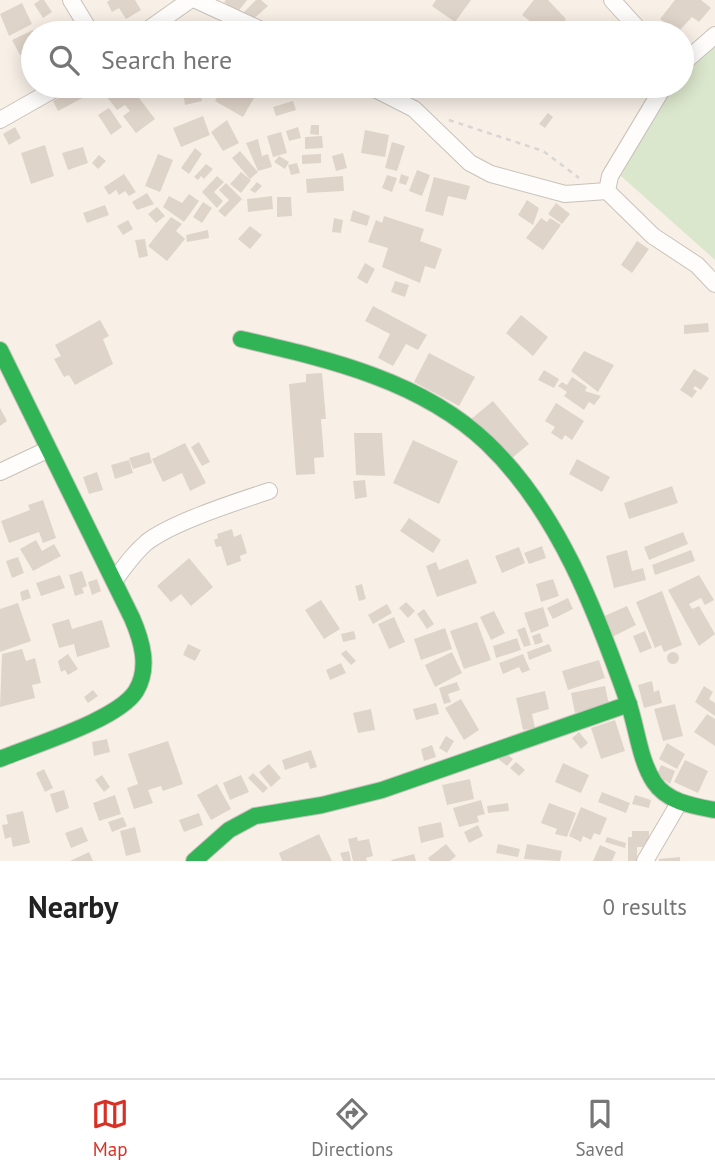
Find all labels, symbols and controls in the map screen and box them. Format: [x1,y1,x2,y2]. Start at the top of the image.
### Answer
search box [21,21,694,98]
icon: search [45,41,83,79]
text: Search here [101,43,232,76]
text: Nearby [28,887,118,926]
text: 0 results [603,892,687,921]
tab: Map [91,1095,129,1161]
tab: Directions [311,1095,393,1161]
tab: Saved [576,1095,624,1161]

